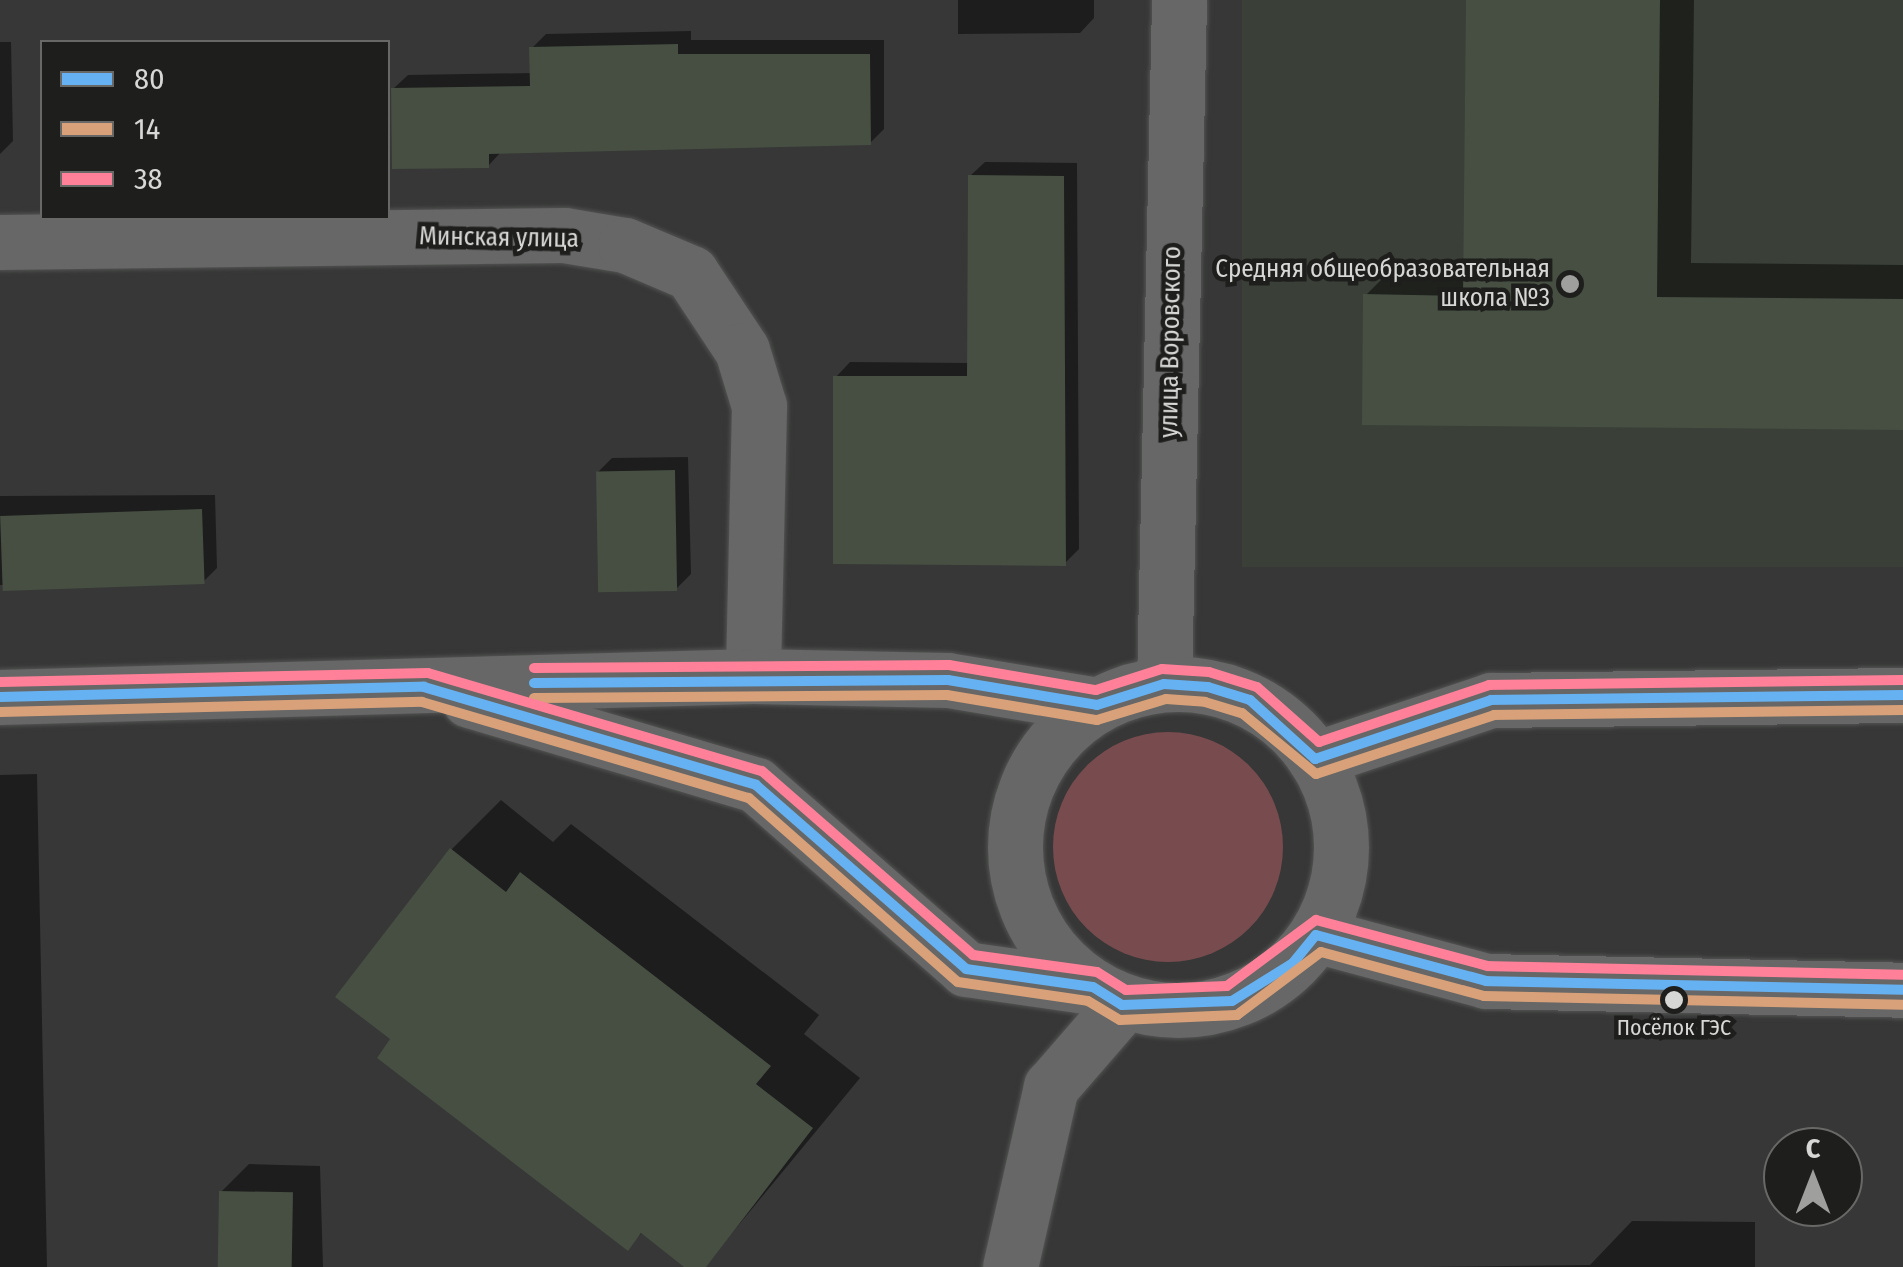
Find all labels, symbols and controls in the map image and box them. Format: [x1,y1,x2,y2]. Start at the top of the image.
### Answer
legend [40,40,390,220]
text: 80 [134,61,165,97]
text: 14 [134,111,160,147]
text: 38 [134,161,163,197]
street label: Минская улица [419,222,579,254]
street label: улица Воровского [1154,246,1188,438]
place label: Средняя общеобразовательная школа №3 [1215,255,1550,314]
marker: Средняя общеобразовательная школа №3 [1559,273,1581,295]
marker: Посёлок ГЭС [1664,990,1684,1010]
place label: Посёлок ГЭС [1617,1015,1731,1041]
north arrow [1763,1127,1863,1227]
text: С [1806,1132,1820,1165]

